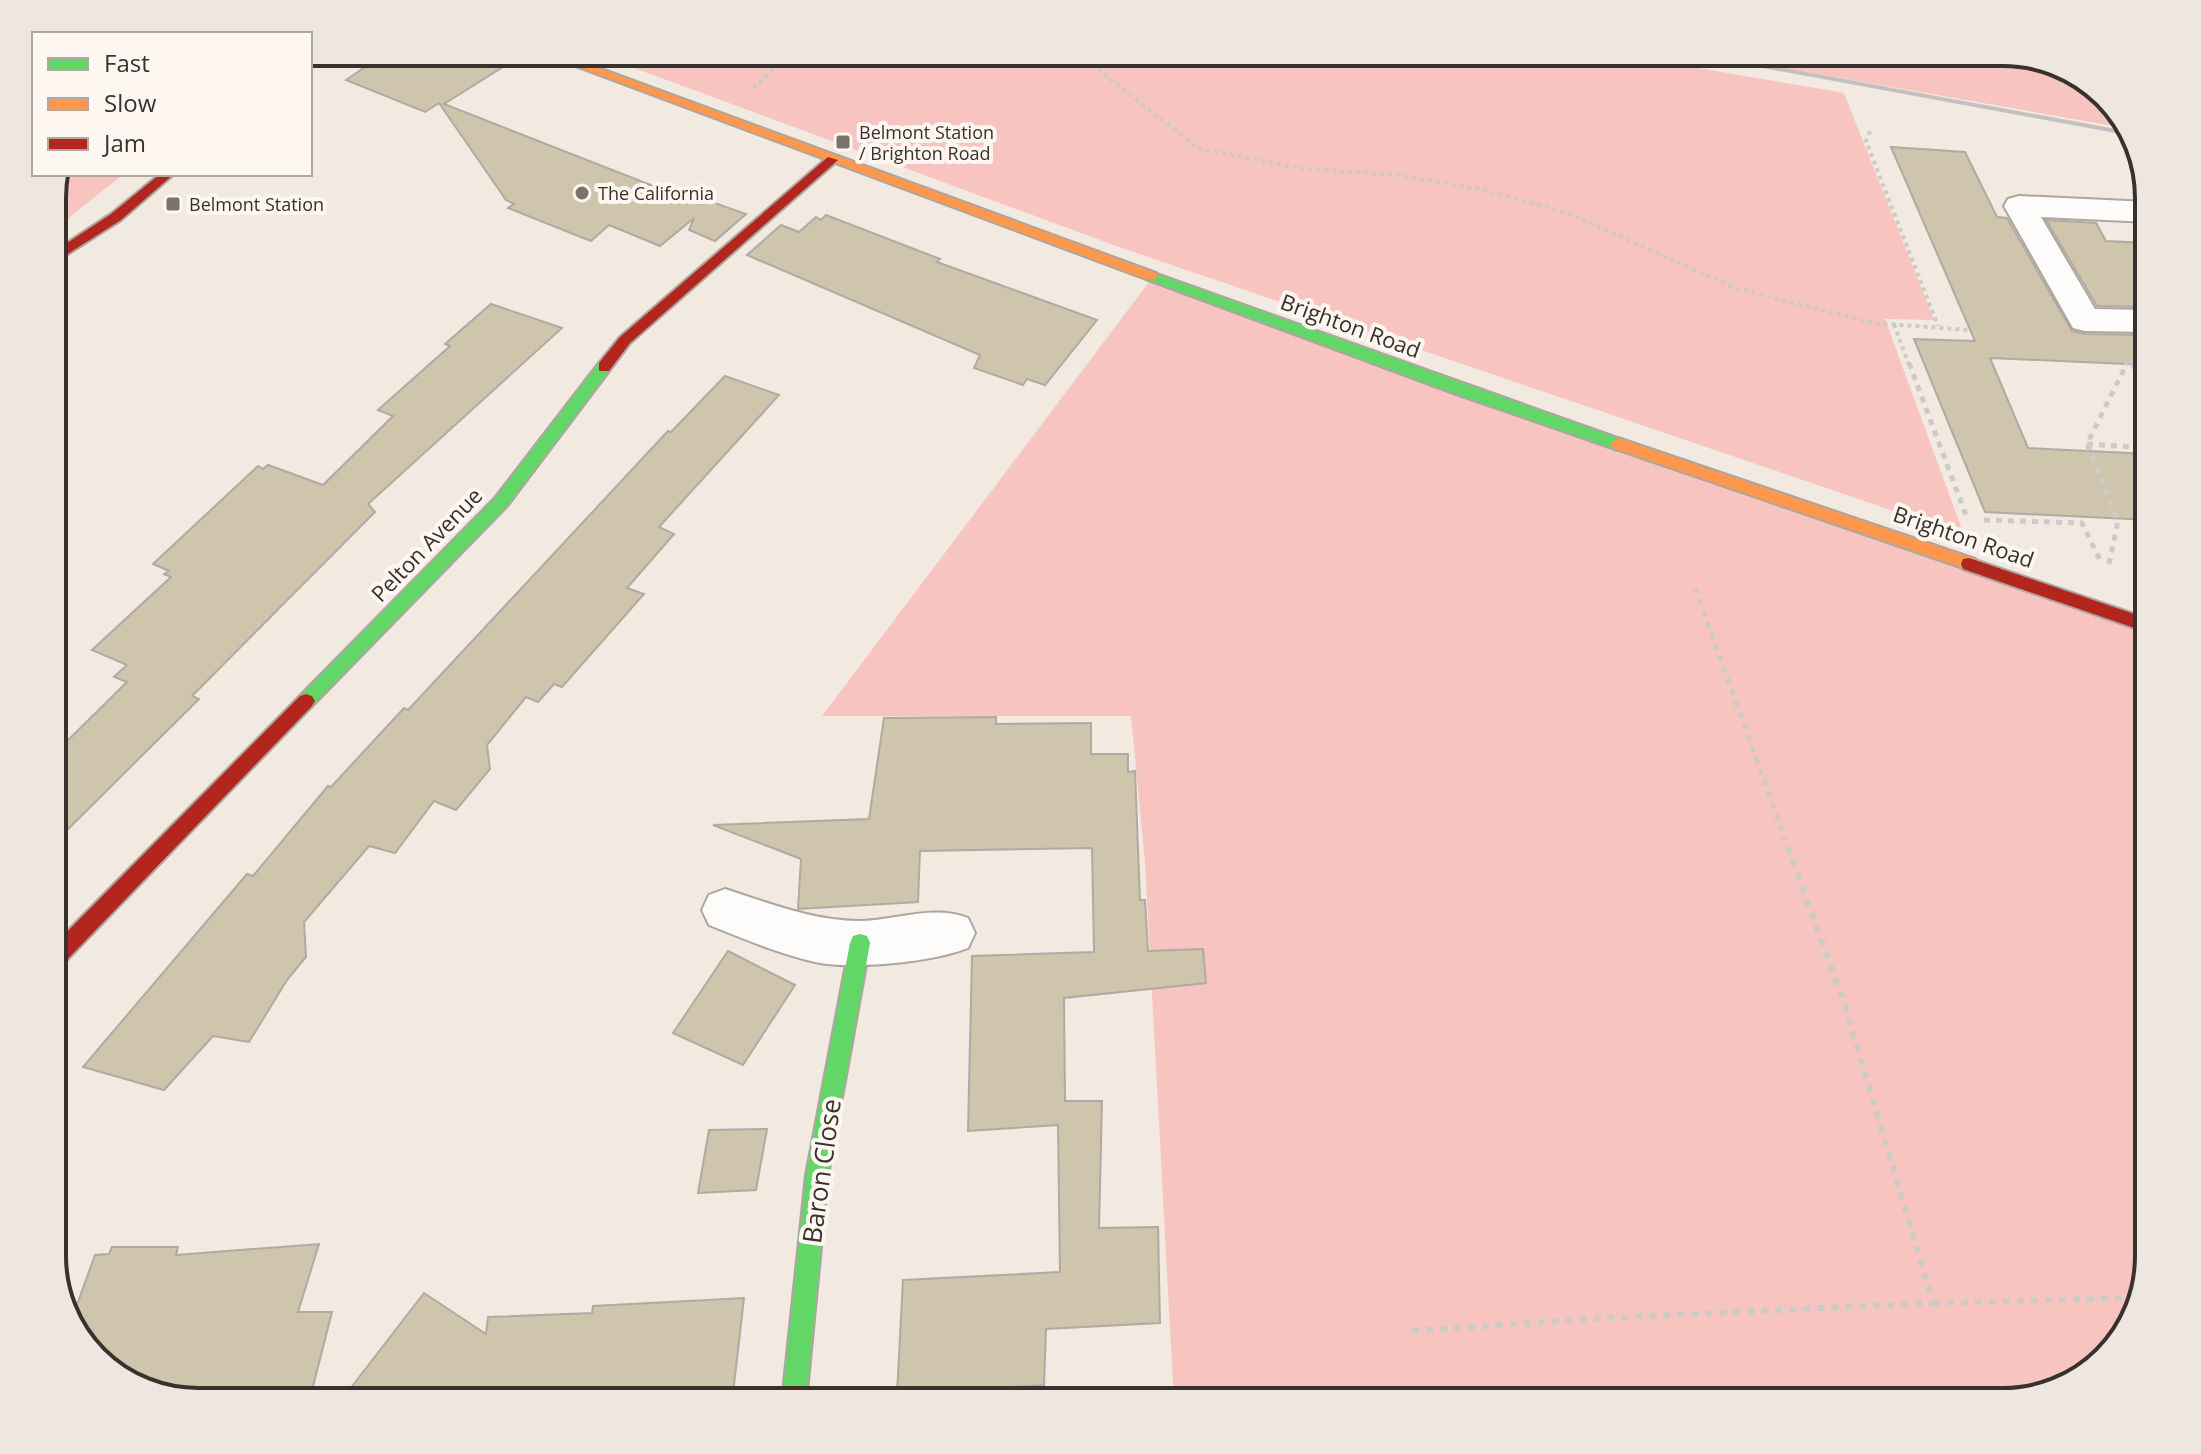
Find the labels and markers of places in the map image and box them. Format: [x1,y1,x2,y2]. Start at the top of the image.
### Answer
place label: Belmont Station / Brighton Road [859,120,994,165]
marker: Belmont Station / Brighton Road [834,133,852,151]
place label: The California [598,181,714,205]
marker: The California [573,184,591,202]
place label: Belmont Station [189,192,324,216]
marker: Belmont Station [164,195,182,213]

